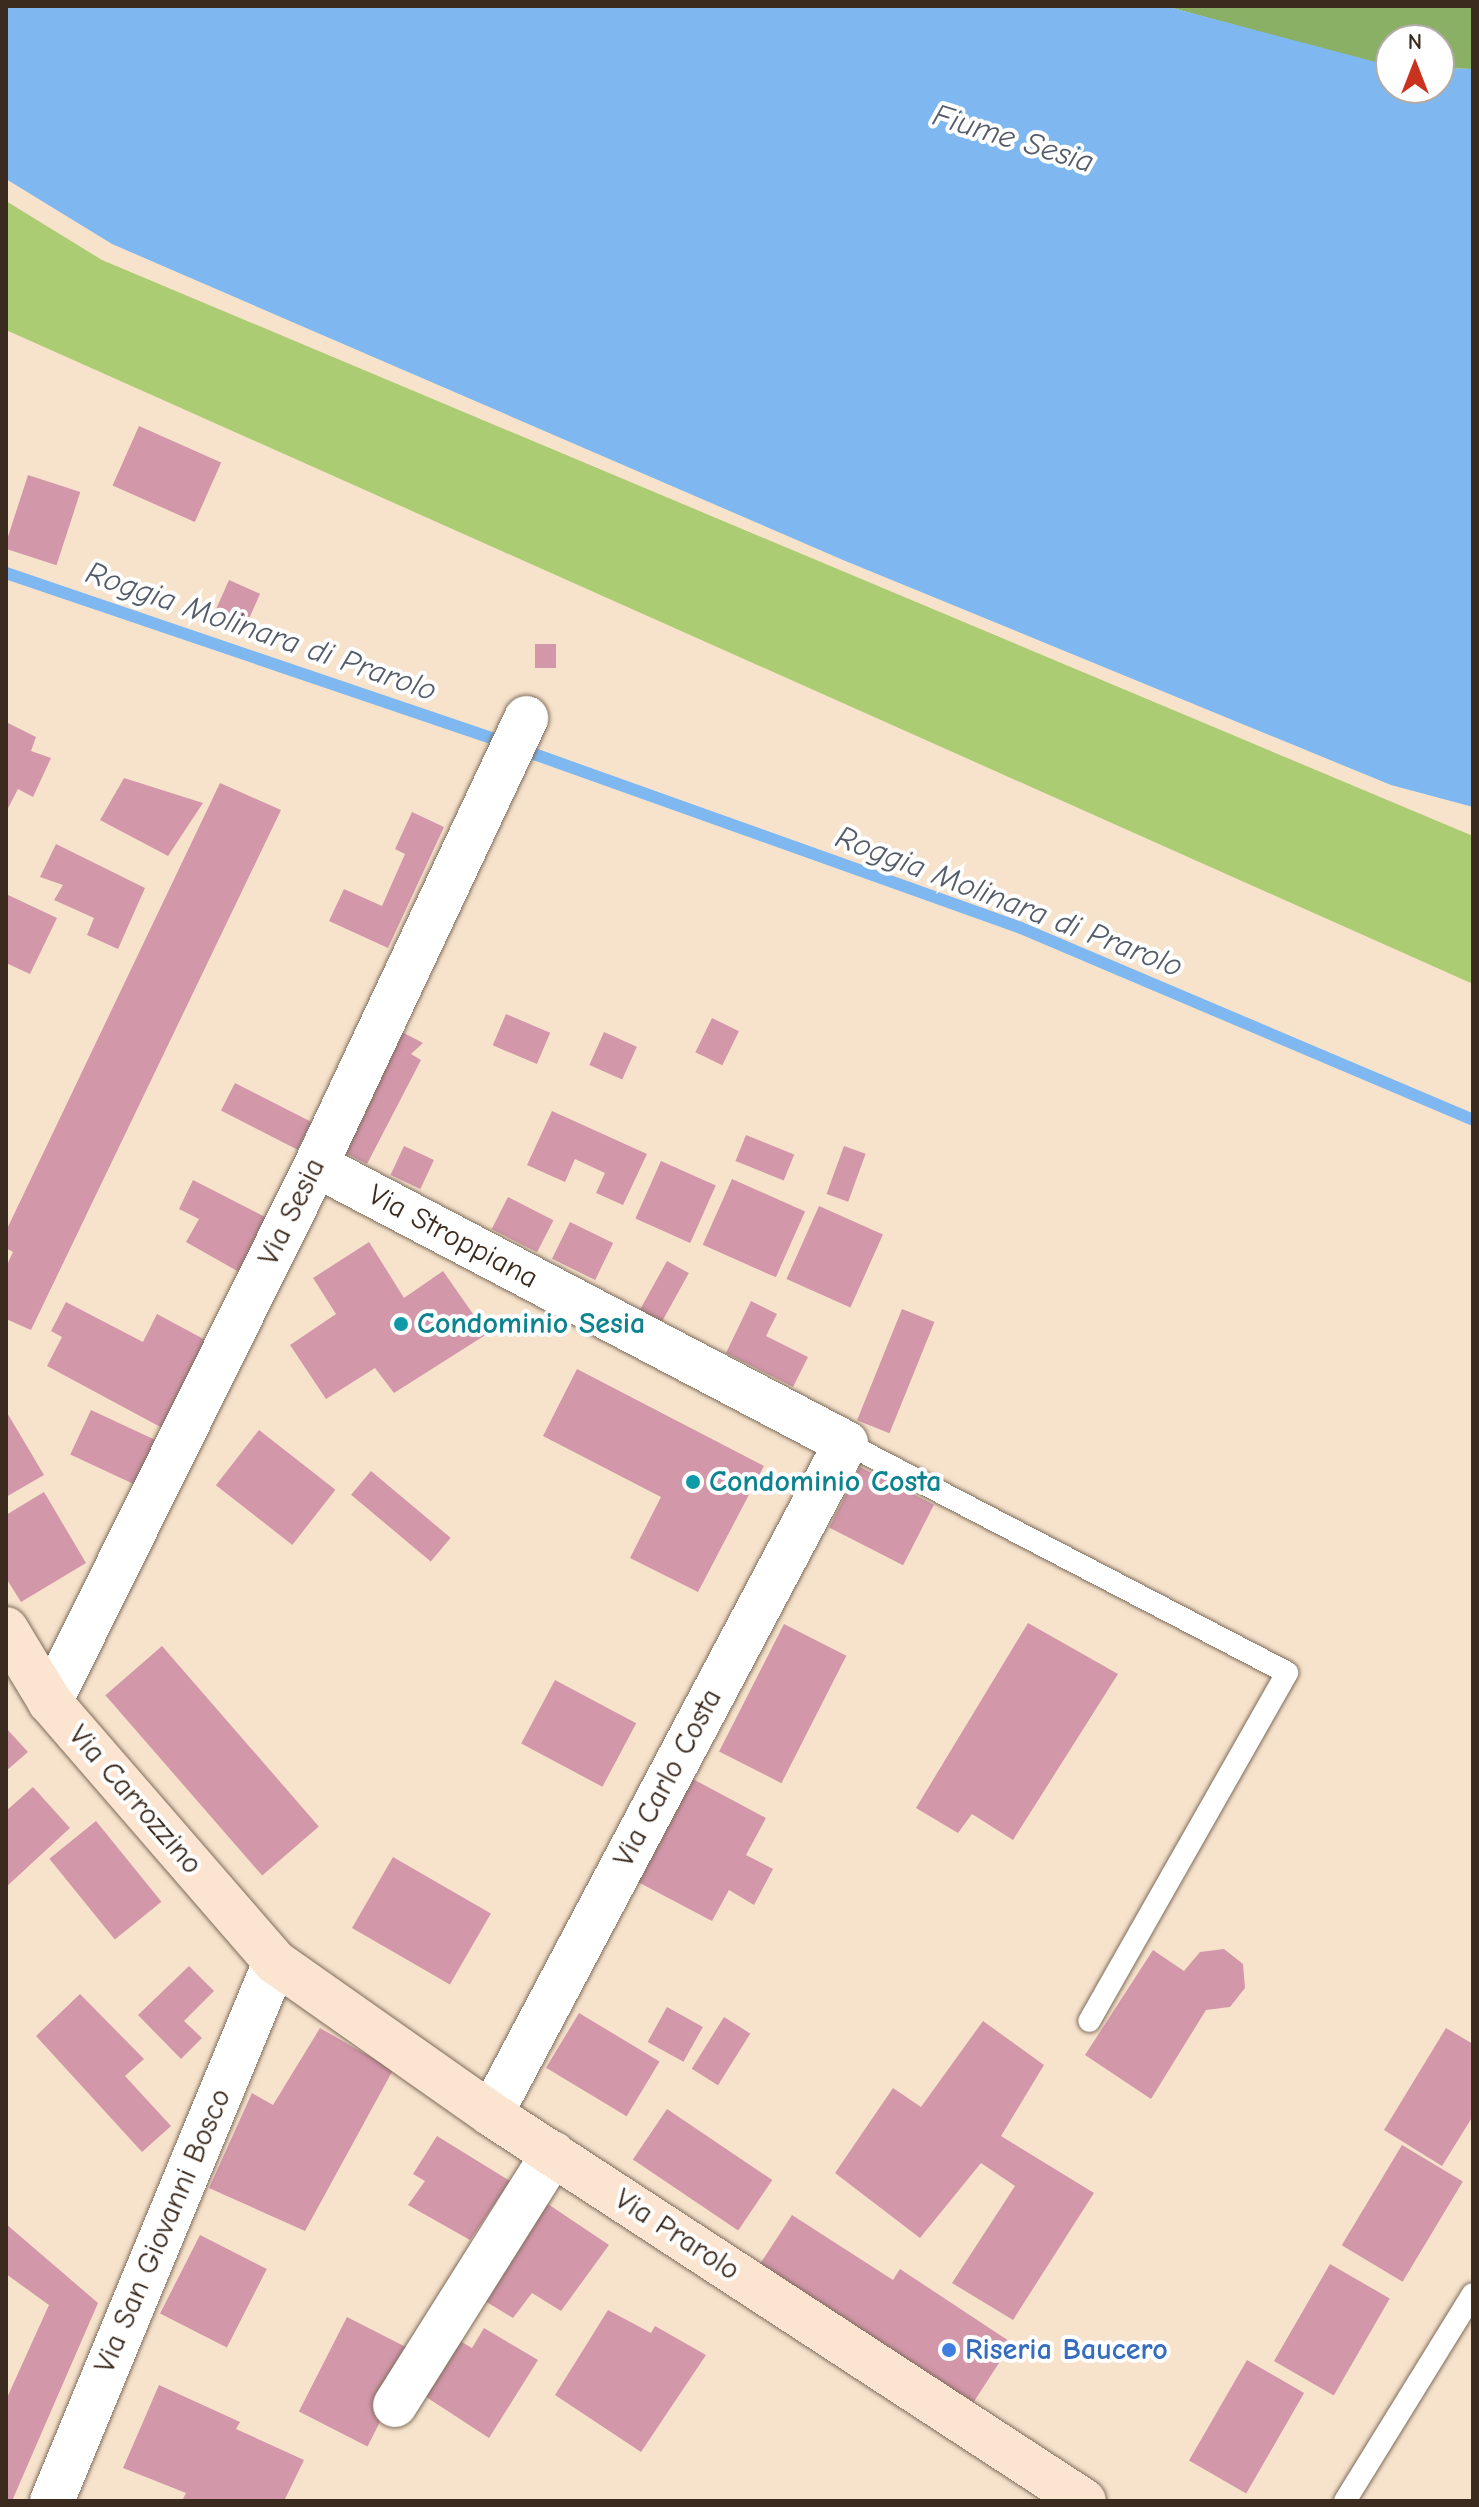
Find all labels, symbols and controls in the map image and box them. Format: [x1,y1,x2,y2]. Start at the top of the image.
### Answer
north arrow [1375,24,1455,104]
text: N [1408,29,1422,55]
water label: Fiume Sesia [928,96,1098,182]
water label: Roggia Molinara di Prarolo [81,554,441,710]
water label: Roggia Molinara di Prarolo [830,818,1188,986]
street label: Via Sesia [251,1153,333,1271]
street label: Via Stroppiana [362,1177,544,1297]
place label: Condominio Sesia [417,1306,645,1342]
marker: Condominio Sesia [392,1315,410,1333]
place label: Condominio Costa [709,1464,942,1500]
marker: Condominio Costa [684,1473,702,1491]
street label: Via Carlo Costa [606,1683,730,1873]
street label: Via Carrozzino [60,1718,210,1882]
street label: Via San Giovanni Bosco [87,2083,239,2379]
street label: Via Prarolo [608,2181,746,2289]
place label: Riseria Baucero [965,2332,1168,2368]
marker: Riseria Baucero [940,2341,958,2359]

